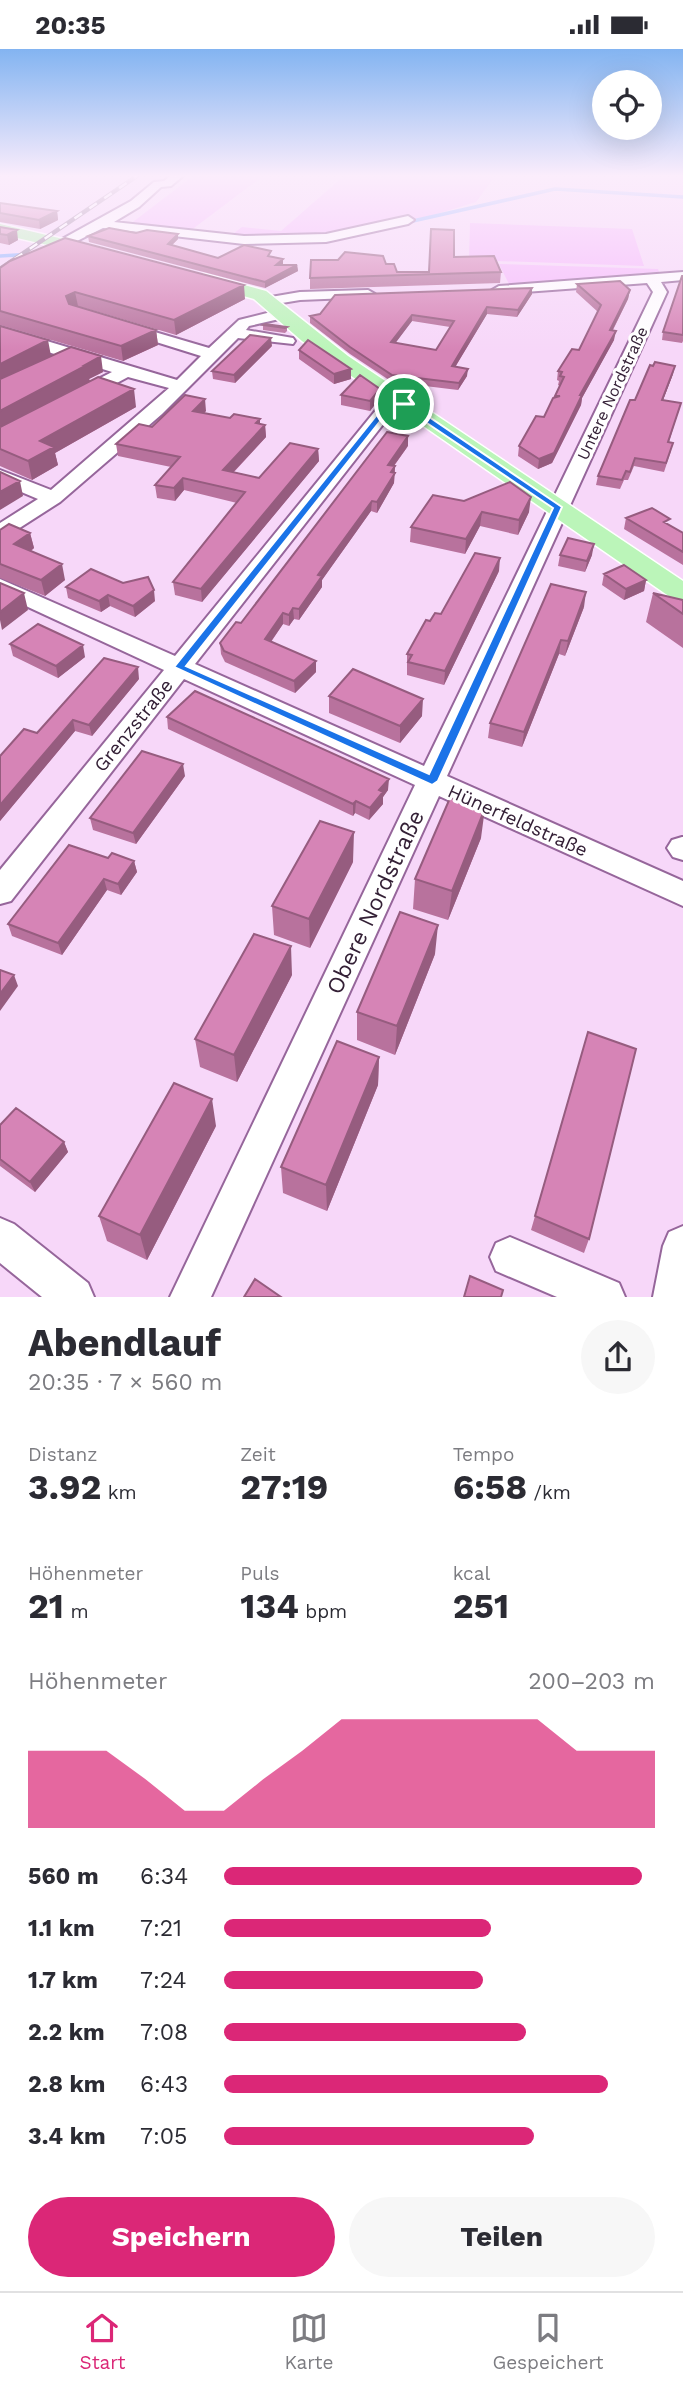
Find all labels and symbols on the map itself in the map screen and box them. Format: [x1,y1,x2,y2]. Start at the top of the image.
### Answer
street label: Untere Nordstraße [573,323,652,463]
pin [374,374,434,434]
street label: Grenzstraße [89,674,178,776]
street label: Hünerfeldstraße [444,779,591,862]
street label: Obere Nordstraße [321,806,430,999]

